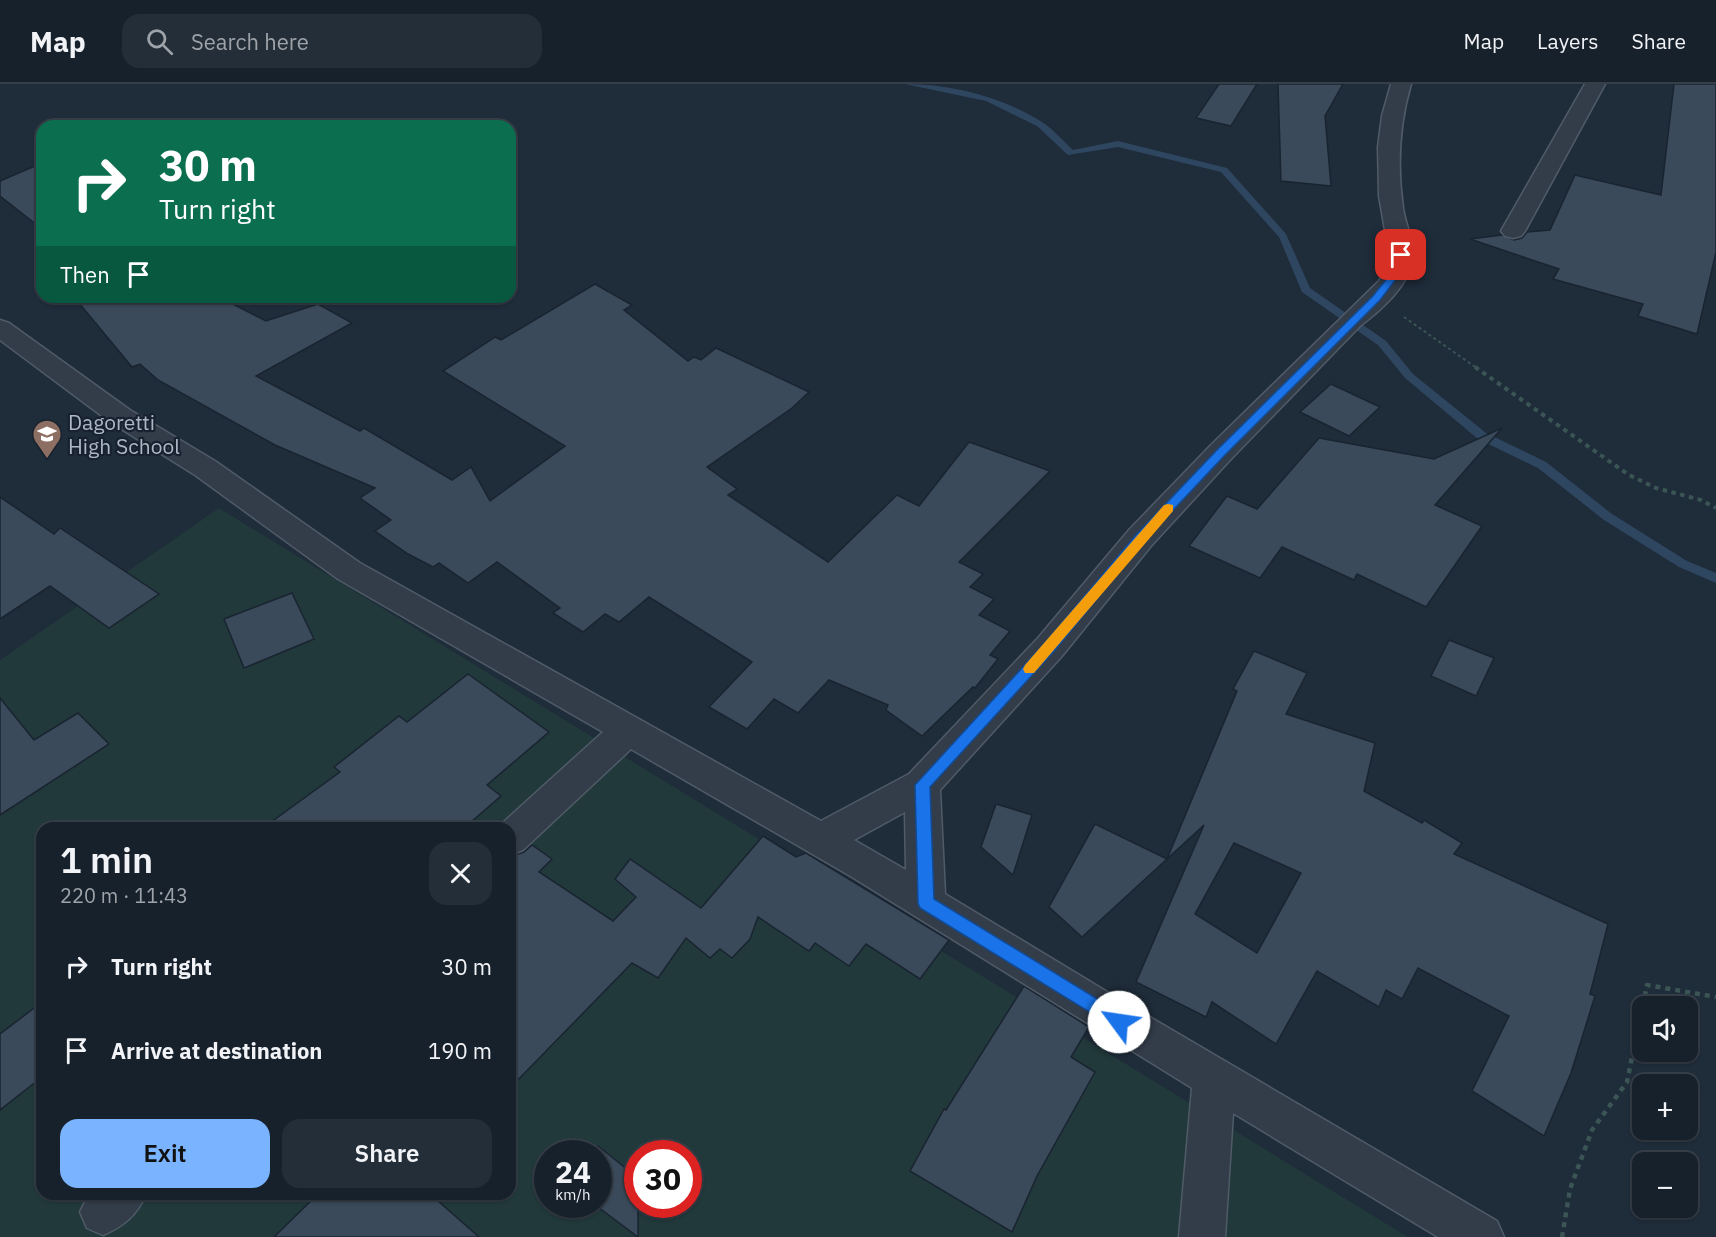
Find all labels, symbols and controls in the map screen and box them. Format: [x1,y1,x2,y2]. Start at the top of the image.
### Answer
search box [122,14,542,68]
text: Map [30,23,86,60]
icon: search [143,25,176,58]
text: Search here [191,27,309,56]
text: Map [1464,27,1504,55]
text: Layers [1537,27,1599,55]
text: Share [1632,27,1686,55]
text: 30 m [159,138,257,193]
icon: right [60,144,138,222]
text: Turn right [159,191,276,226]
pin [1375,229,1426,280]
icon: arrive [1384,238,1417,271]
icon: arrive [122,258,155,291]
text: Then [60,260,110,289]
place label: Dagoretti High School [68,408,180,460]
school or university icon: Dagoretti High School [31,418,63,460]
text: 1 min [60,836,153,883]
button: close [429,842,492,905]
text: 220 m · 11:43 [60,882,188,909]
icon: right [60,950,93,983]
text: Turn right [111,952,212,981]
text: 30 m [441,952,492,981]
position arrow [1087,990,1151,1054]
map controls [1632,996,1698,1218]
button: sound [1632,996,1698,1062]
icon: arrive [60,1034,93,1067]
text: Arrive at destination [111,1036,322,1065]
text: 190 m [428,1036,492,1065]
button: + [1632,1074,1698,1140]
button: Exit [60,1119,270,1188]
button: Share [282,1119,492,1188]
speed limit sign: 30 [624,1140,702,1218]
text: 24 [555,1152,591,1191]
button: − [1632,1152,1698,1218]
text: km/h [555,1185,591,1204]

